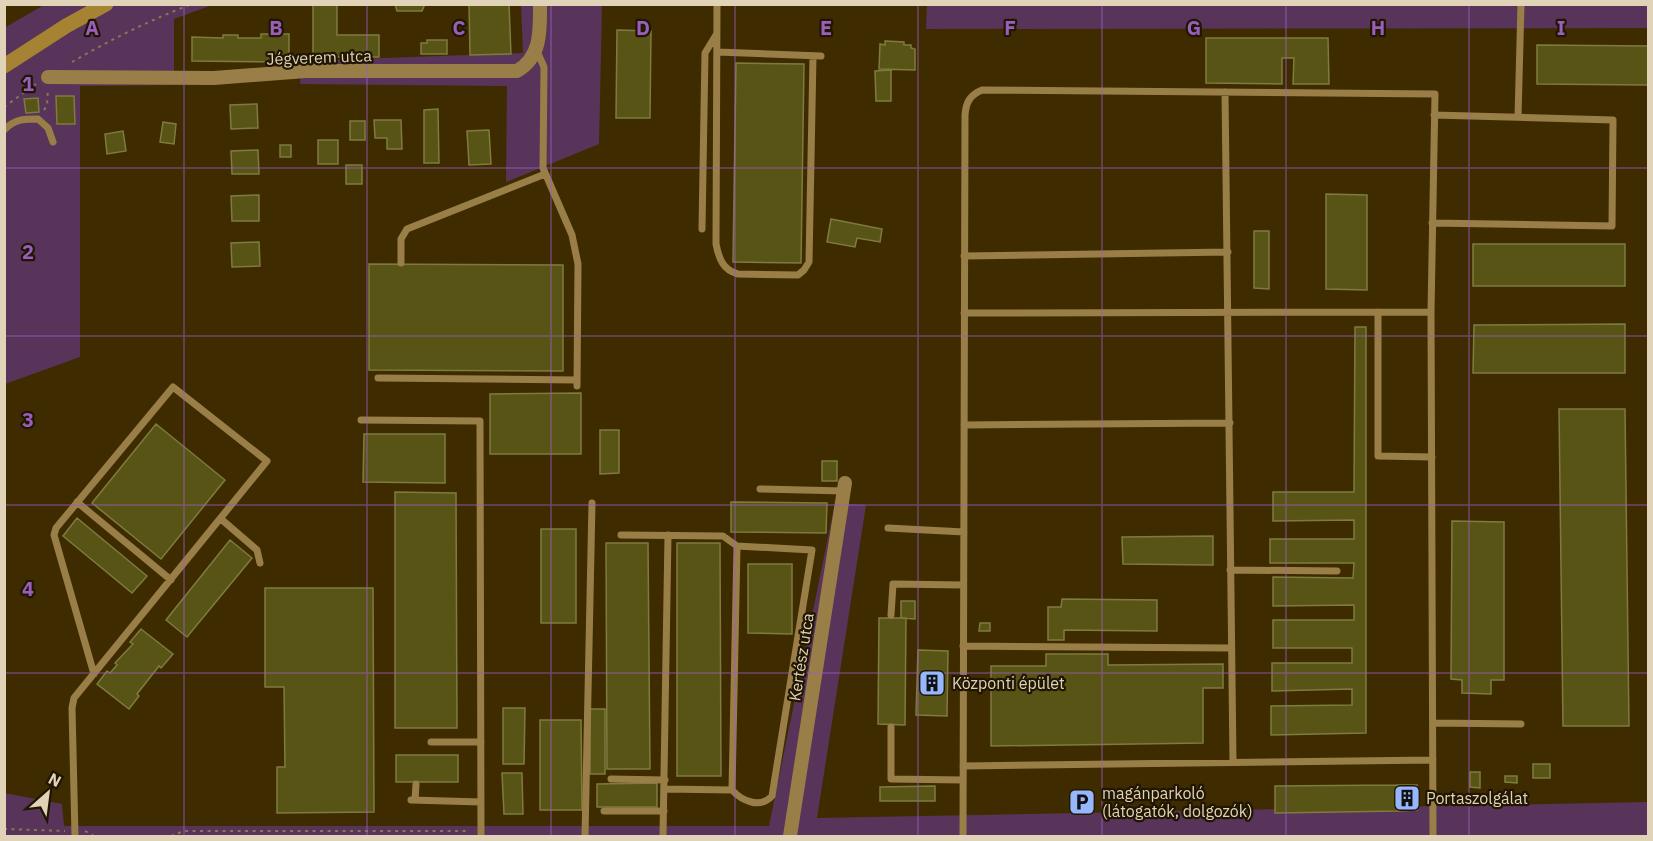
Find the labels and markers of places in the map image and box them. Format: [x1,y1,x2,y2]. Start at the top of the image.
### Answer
building icon: Központi épület [917,668,947,698]
place label: Központi épület [952,673,1065,693]
place label: magánparkoló (látogatók, dolgozók) [1102,783,1253,821]
building icon: Portaszolgálat [1392,783,1422,813]
parking icon: magánparkoló (látogatók, dolgozók) [1067,787,1097,817]
place label: Portaszolgálat [1426,788,1528,808]

